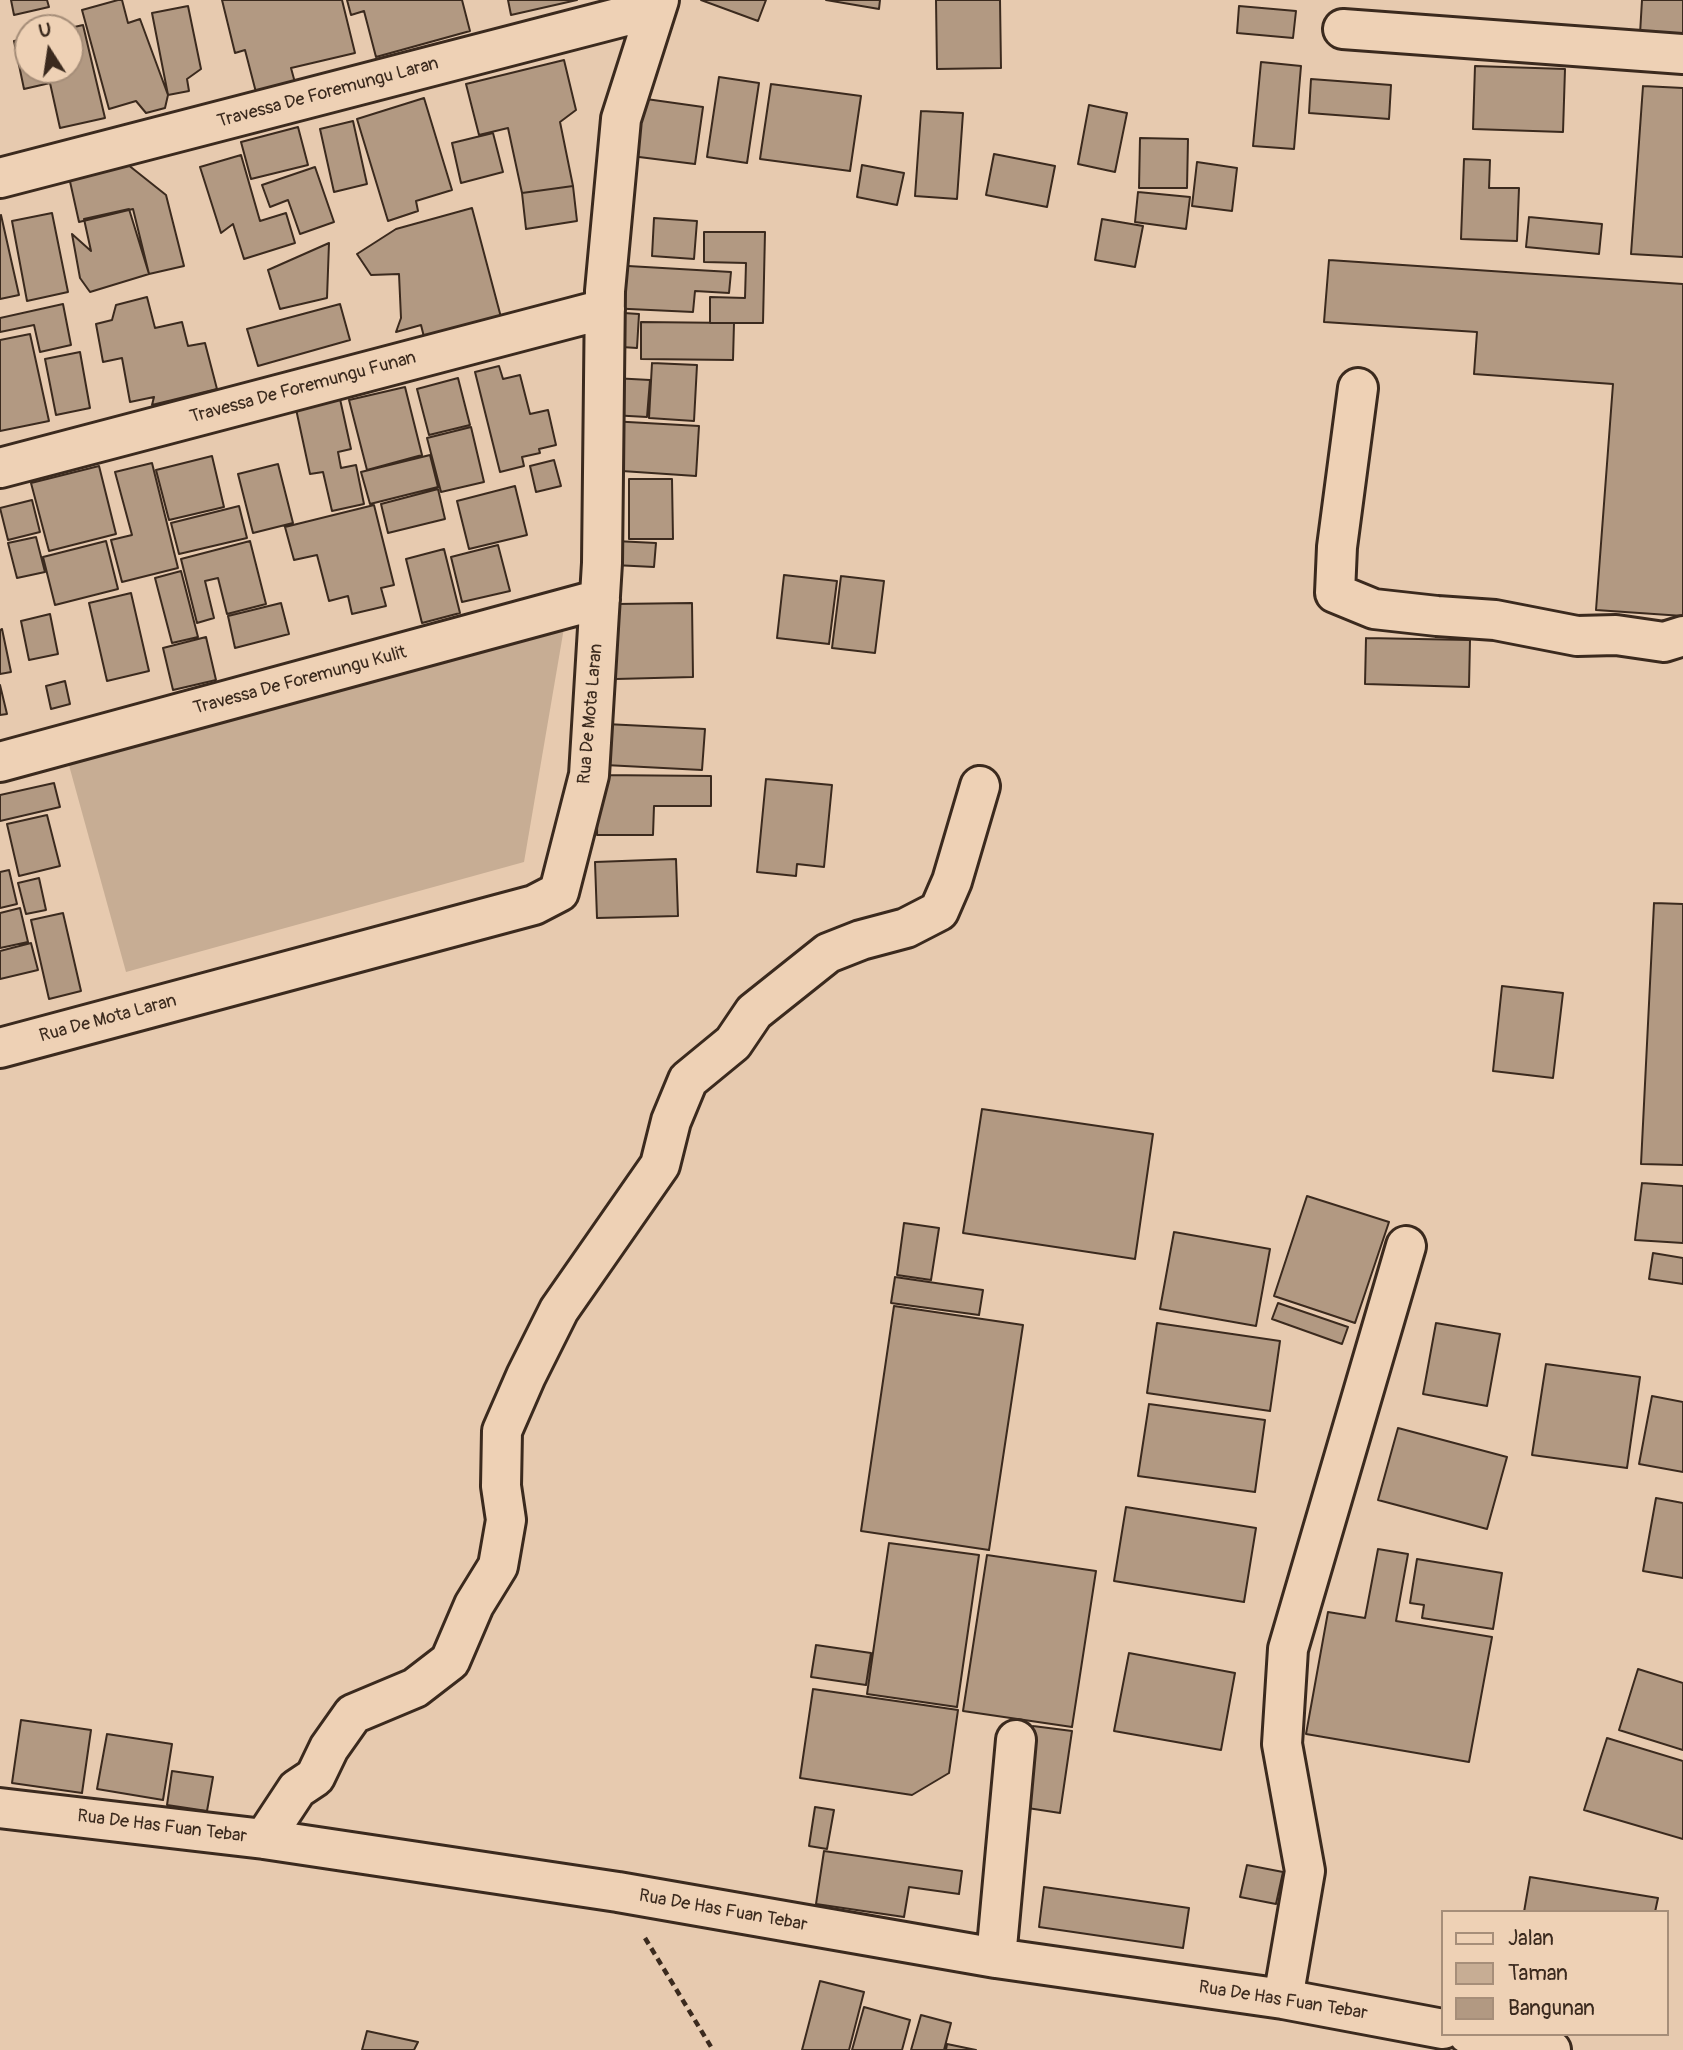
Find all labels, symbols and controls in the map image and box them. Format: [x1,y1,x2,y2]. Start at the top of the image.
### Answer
north arrow [14,14,84,84]
text: U [36,17,54,43]
street label: Travessa De Foremungu Laran [215,53,441,133]
street label: Travessa De Foremungu Funan [188,347,418,429]
street label: Travessa De Foremungu Kulit [191,642,409,720]
street label: Rua De Mota Laran [574,643,608,785]
street label: Rua De Mota Laran [37,990,179,1048]
street label: Rua De Has Fuan Tebar [76,1806,248,1848]
street label: Rua De Has Fuan Tebar [637,1886,809,1936]
legend [1442,1910,1669,2036]
text: Jalan [1508,1925,1554,1952]
text: Taman [1508,1960,1568,1987]
street label: Rua De Has Fuan Tebar [1197,1977,1369,2025]
text: Bangunan [1508,1995,1595,2022]

